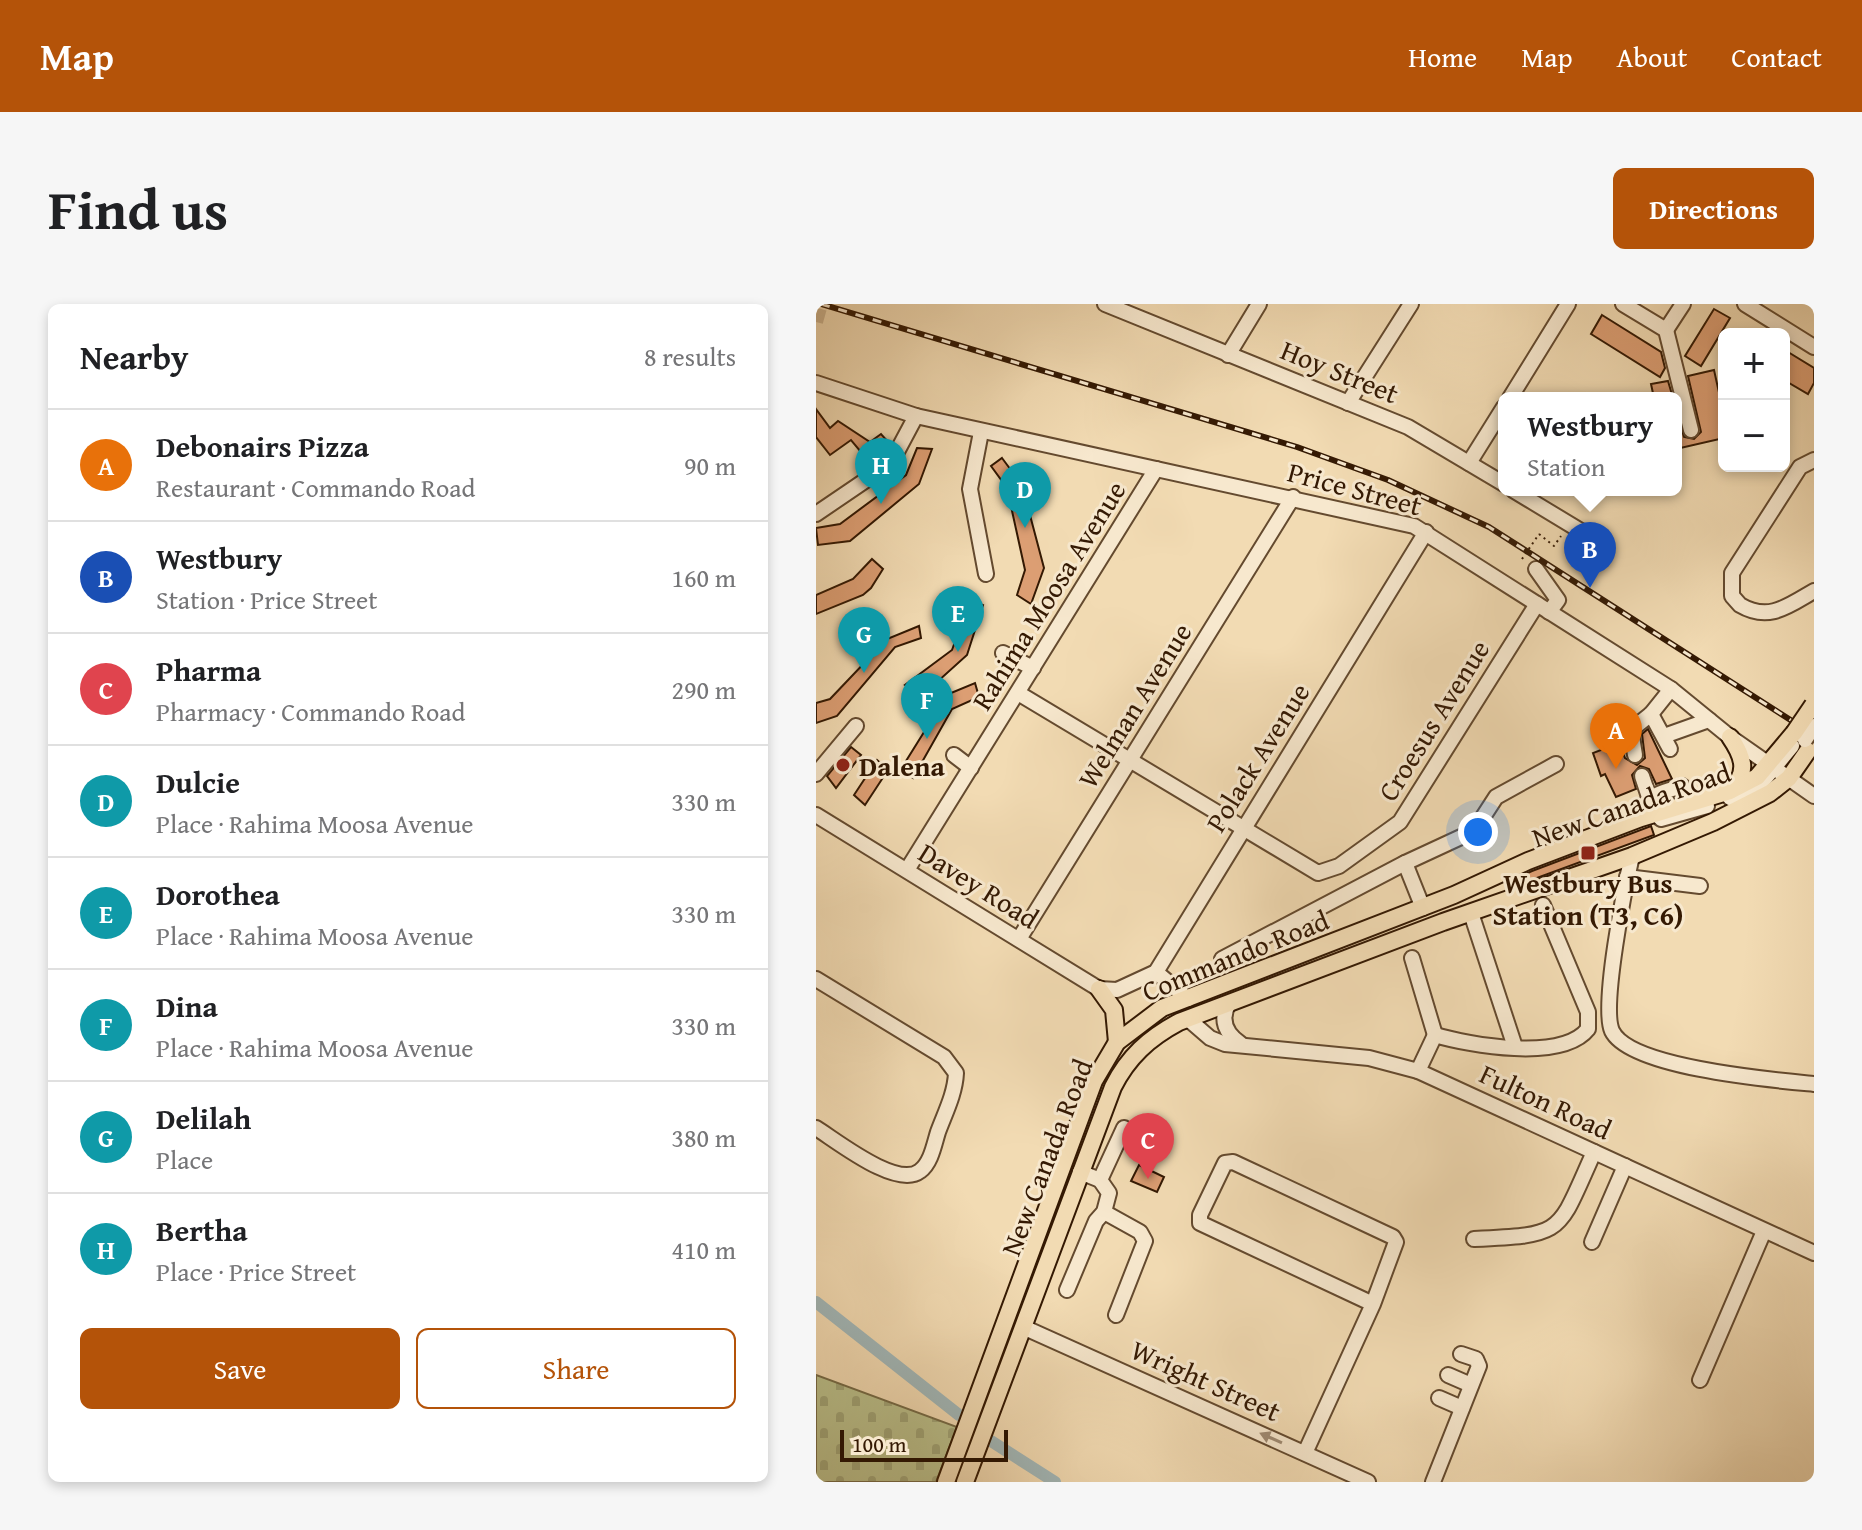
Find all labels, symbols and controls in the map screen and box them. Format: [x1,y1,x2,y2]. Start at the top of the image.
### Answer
text: Map [40,28,114,84]
text: Home [1408,36,1477,77]
text: Map [1521,36,1573,77]
text: About [1617,36,1687,77]
text: Contact [1731,36,1822,77]
text: Find us [48,167,228,250]
button: Directions [1613,168,1814,249]
map controls [1718,328,1790,472]
button: + [1718,328,1790,400]
street label: Hoy Street [1275,329,1405,413]
text: Nearby [80,332,189,381]
text: 8 results [644,337,736,376]
popup [1498,392,1682,496]
button: − [1718,400,1790,472]
text: Westbury [1527,403,1653,447]
text: Debonairs Pizza [156,424,369,468]
pin: H [855,438,907,504]
text: A [98,446,114,485]
text: 90 m [684,446,736,485]
text: Station [1527,447,1605,486]
street label: Price Street [1284,450,1427,526]
pin: D [999,462,1051,528]
text: Restaurant · Commando Road [156,468,475,507]
street label: Rahima Moosa Avenue [961,472,1135,718]
pin: B [1564,522,1616,588]
text: Westbury [156,536,282,580]
text: B [98,558,114,597]
text: 160 m [671,558,736,597]
text: Station · Price Street [156,580,378,619]
pin: E [932,586,984,652]
pin: G [838,607,890,673]
street label: Welman Avenue [1067,615,1201,795]
street label: Croesus Avenue [1367,631,1499,809]
text: Pharma [156,648,261,692]
text: C [99,670,113,709]
text: 290 m [671,670,736,709]
pin: F [901,673,953,739]
street label: Polack Avenue [1195,675,1319,839]
text: Pharmacy · Commando Road [156,692,465,731]
pin: A [1590,703,1642,769]
place label: Dalena [859,745,946,786]
street label: New Canada Road [1526,751,1736,857]
marker: Dalena [834,756,852,774]
text: Dulcie [156,760,240,804]
text: D [98,782,114,821]
text: 330 m [671,782,736,821]
text: Place · Rahima Moosa Avenue [156,804,474,843]
your location [1458,812,1498,852]
street label: Davey Road [911,832,1047,938]
marker: Westbury Bus Station (T3, C6) [1579,844,1597,862]
place label: Westbury Bus Station (T3, C6) [1493,862,1683,935]
text: Dorothea [156,872,280,916]
text: E [99,894,113,933]
text: 330 m [671,894,736,933]
street label: Commando Road [1135,899,1335,1011]
text: Place · Rahima Moosa Avenue [156,916,474,955]
text: Dina [156,984,218,1028]
text: F [99,1006,113,1045]
text: 330 m [671,1006,736,1045]
text: Place · Rahima Moosa Avenue [156,1028,474,1067]
street label: New Canada Road [990,1053,1102,1261]
street label: Fulton Road [1473,1053,1619,1149]
text: Delilah [156,1096,251,1140]
pin: C [1122,1113,1174,1179]
text: G [98,1118,114,1157]
text: 380 m [671,1118,736,1157]
text: Place [156,1140,213,1179]
text: Bertha [156,1208,248,1252]
text: H [97,1230,115,1269]
text: 410 m [671,1230,736,1269]
text: Place · Price Street [156,1252,356,1291]
button: Save [80,1328,400,1409]
button: Share [416,1328,736,1409]
street label: Wright Street [1125,1329,1287,1431]
scale bar [840,1426,1008,1462]
text: 100 m [852,1428,907,1460]
one-way arrow [1260,1431,1283,1445]

